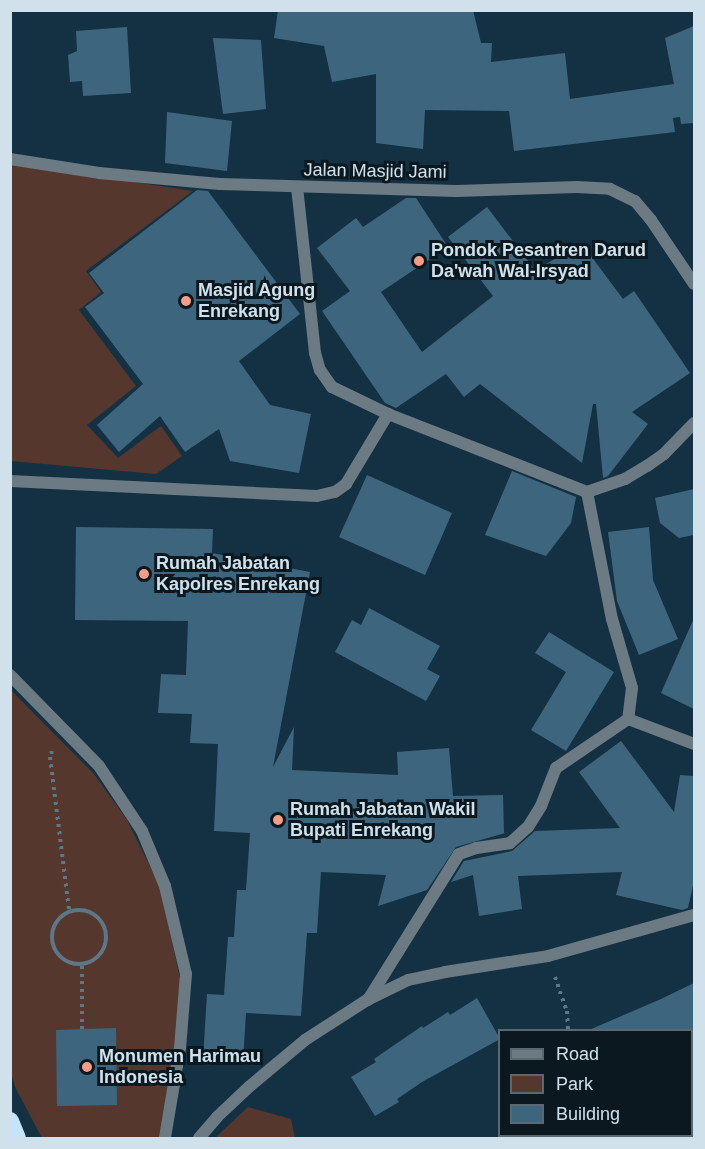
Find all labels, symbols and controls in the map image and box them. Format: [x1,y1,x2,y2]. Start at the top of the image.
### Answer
street label: Jalan Masjid Jami [303,159,447,183]
place label: Pondok Pesantren Darud Da'wah Wal-Irsyad [431,240,646,282]
marker: Pondok Pesantren Darud Da'wah Wal-Irsyad [412,254,426,268]
place label: Masjid Agung Enrekang [198,280,316,322]
marker: Masjid Agung Enrekang [179,294,193,308]
place label: Rumah Jabatan Kapolres Enrekang [156,553,320,596]
marker: Rumah Jabatan Kapolres Enrekang [137,567,151,581]
place label: Rumah Jabatan Wakil Bupati Enrekang [290,799,475,842]
marker: Rumah Jabatan Wakil Bupati Enrekang [271,813,285,827]
legend [498,1029,693,1137]
text: Road [556,1044,599,1064]
place label: Monumen Harimau Indonesia [99,1046,261,1088]
marker: Monumen Harimau Indonesia [80,1060,94,1074]
text: Park [556,1074,593,1094]
text: Building [556,1104,620,1124]

